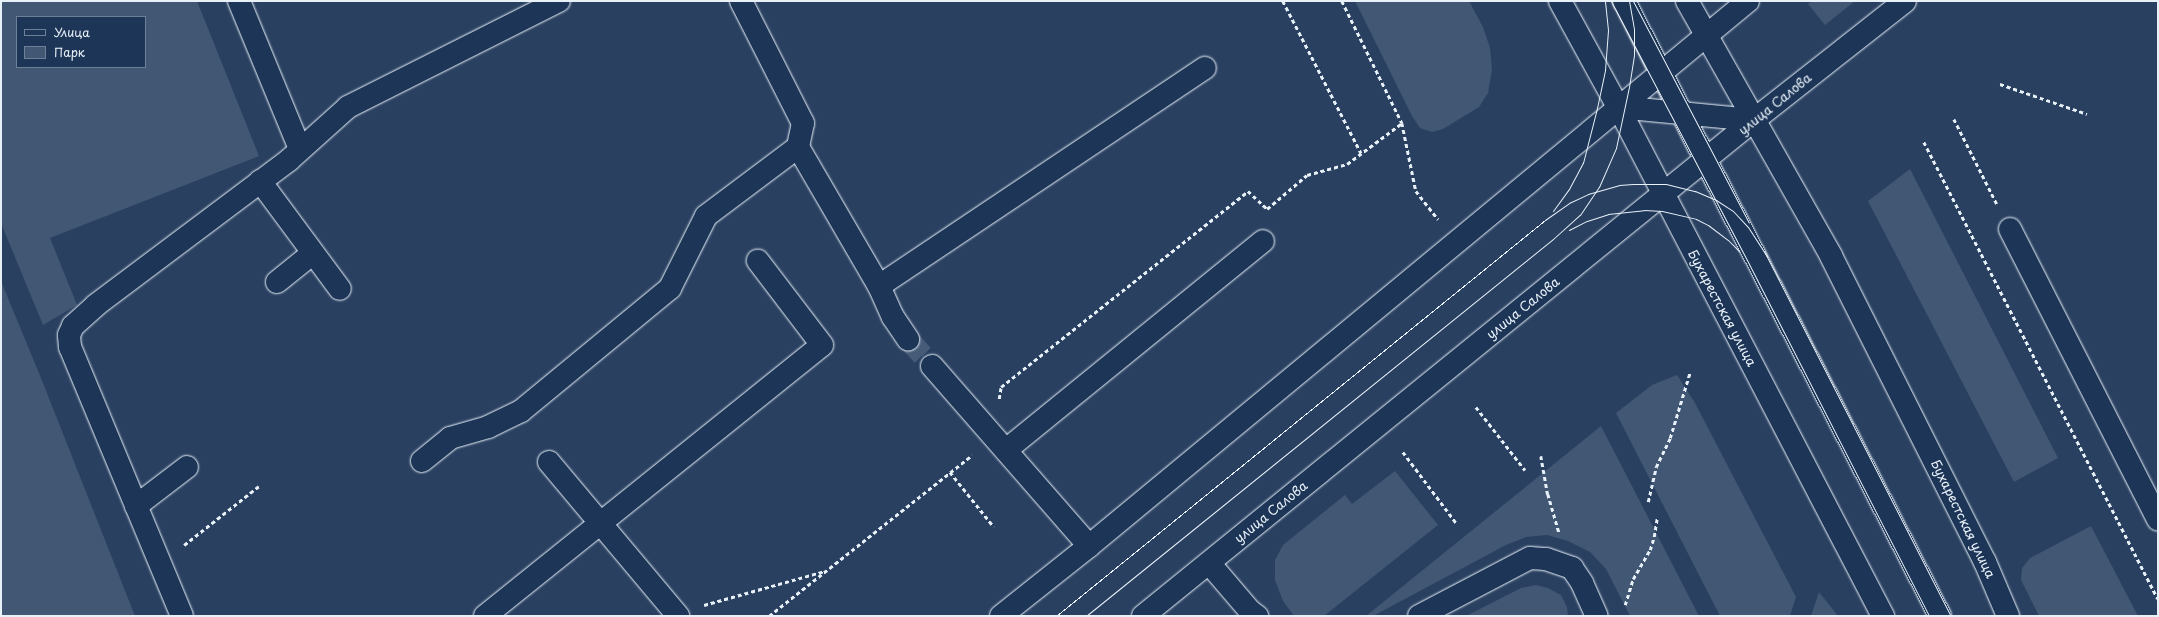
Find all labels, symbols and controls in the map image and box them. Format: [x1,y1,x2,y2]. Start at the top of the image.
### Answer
legend [16,16,146,68]
text: Улица [54,23,90,41]
text: Парк [54,43,85,61]
street label: улица Салова [1735,70,1815,138]
street label: Бухарестская улица [1684,247,1760,369]
street label: улица Салова [1483,274,1563,342]
street label: Бухарестская улица [1927,457,1999,581]
street label: улица Салова [1231,478,1311,546]

